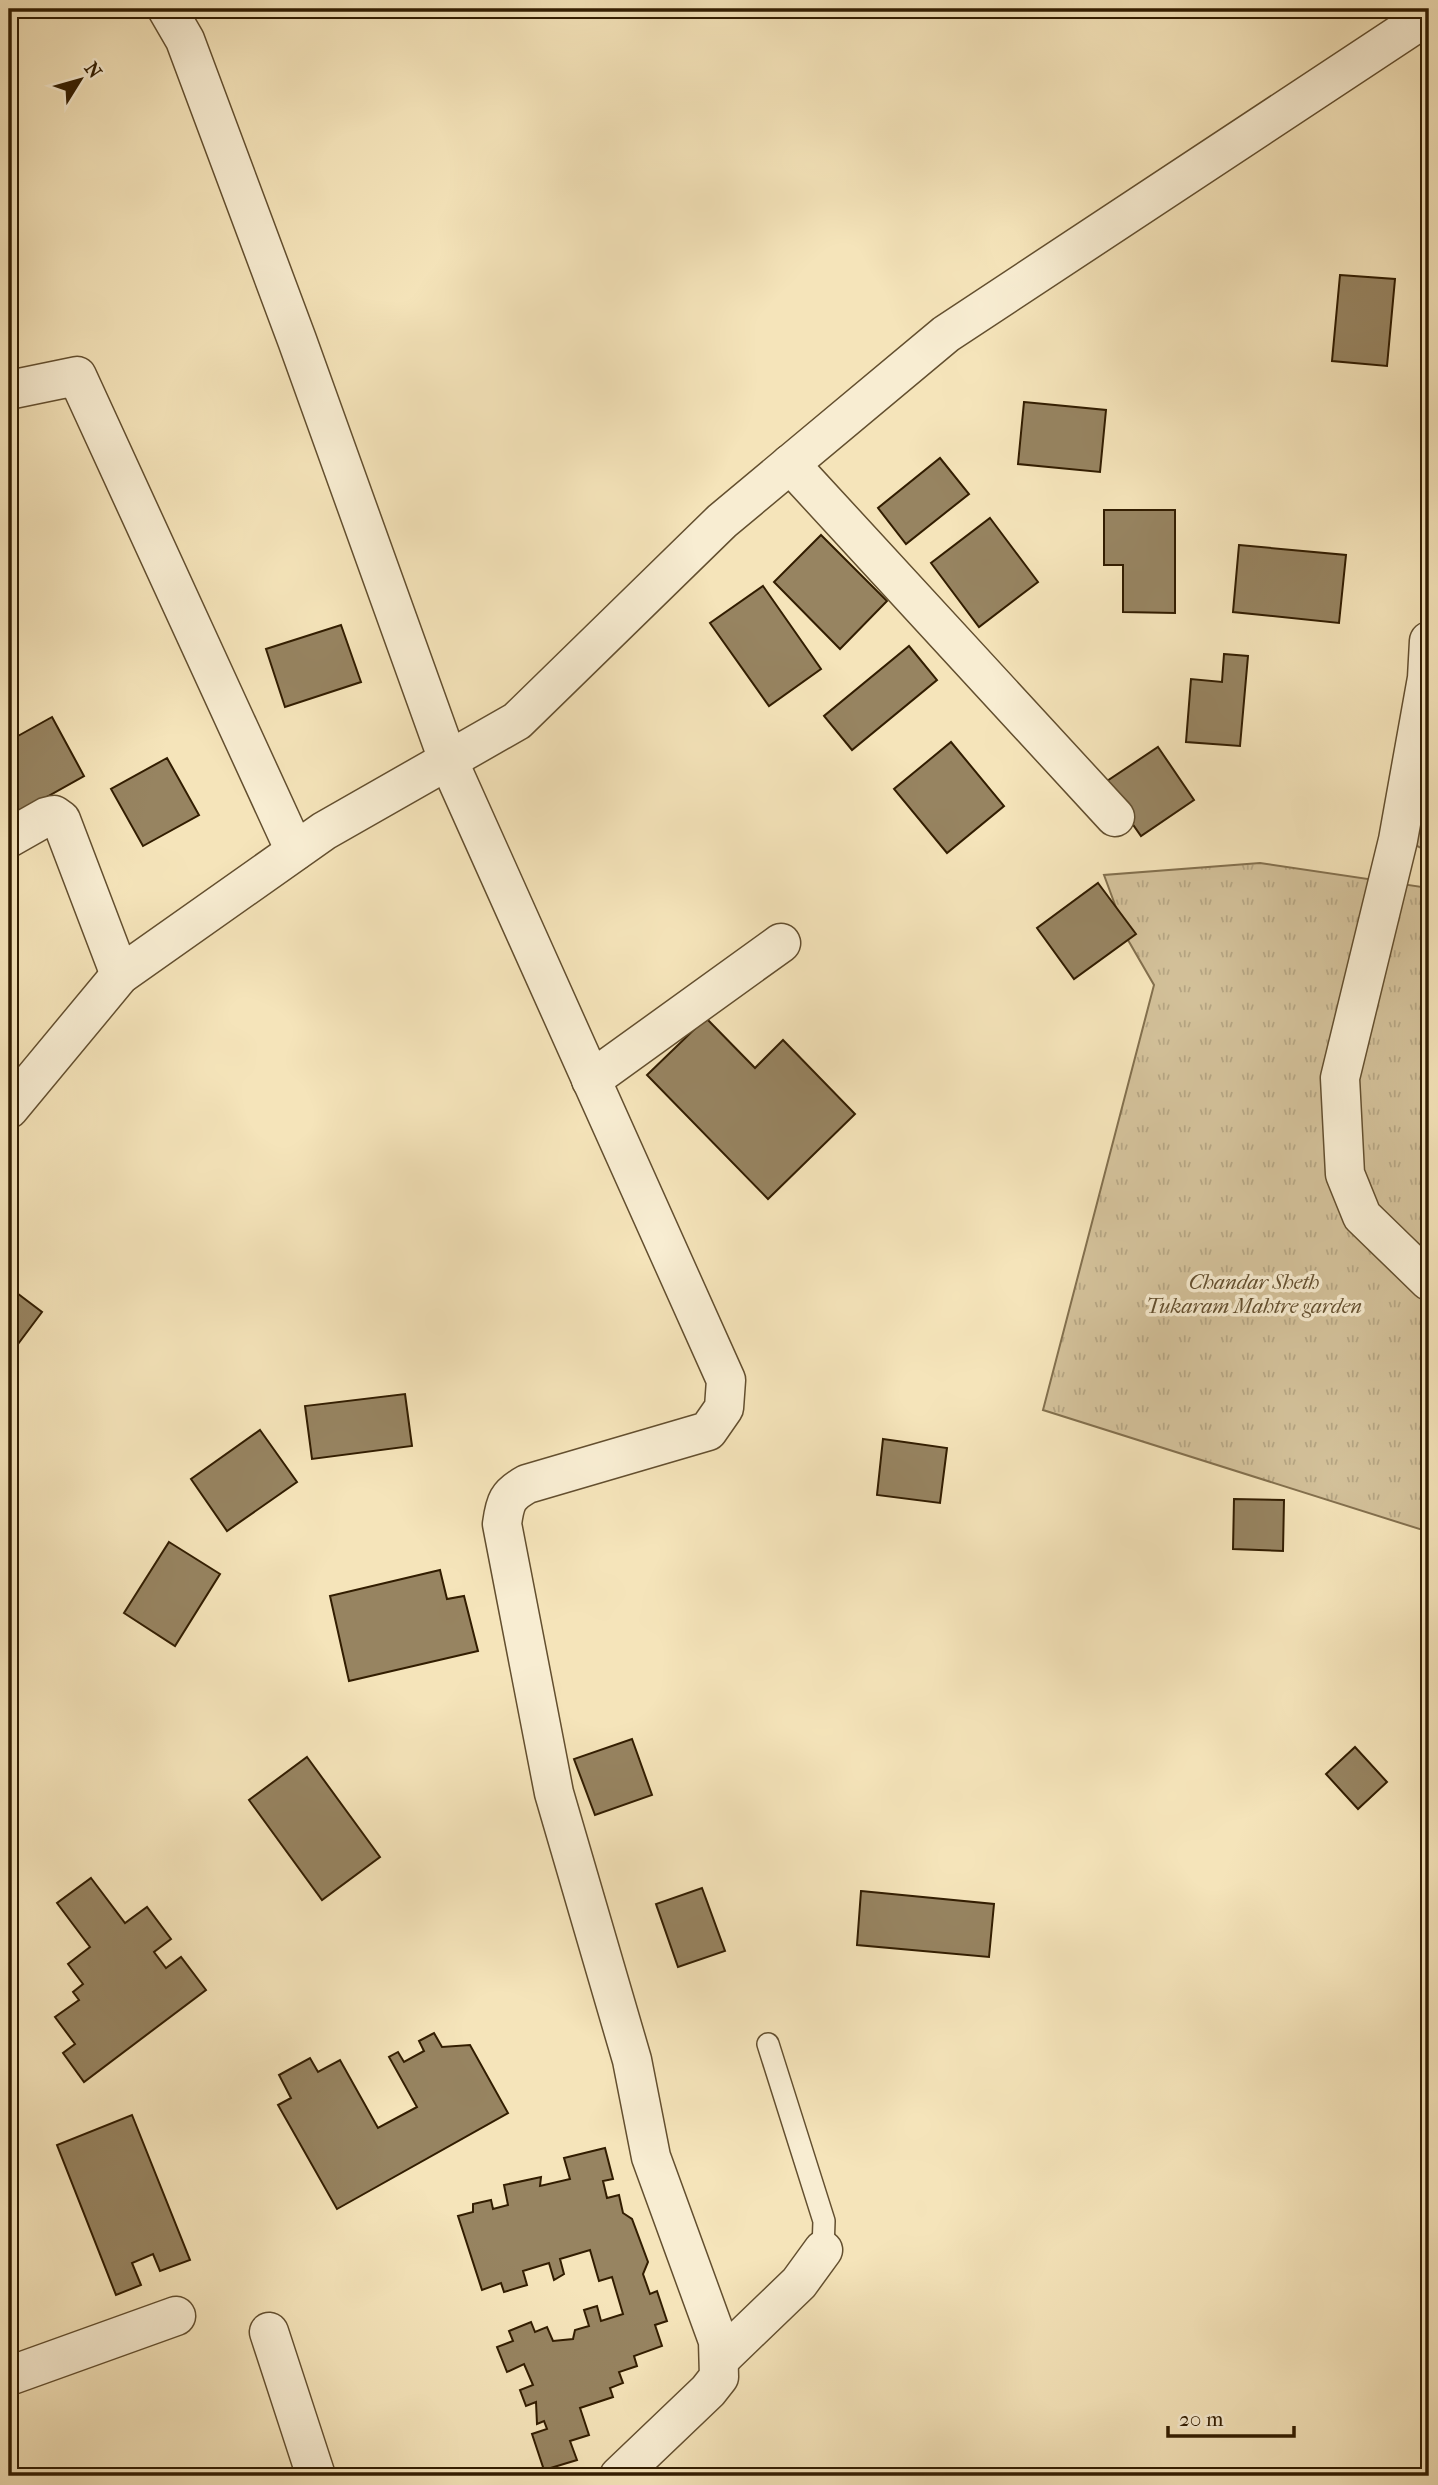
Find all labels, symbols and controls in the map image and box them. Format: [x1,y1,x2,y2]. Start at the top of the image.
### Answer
north arrow [46,46,116,116]
text: N [80,58,106,83]
park label: Chandar Sheth Tukaram Mahtre garden [1146,1270,1362,1318]
scale bar [1168,2394,1294,2438]
text: 20 m [1179,2407,1224,2431]

